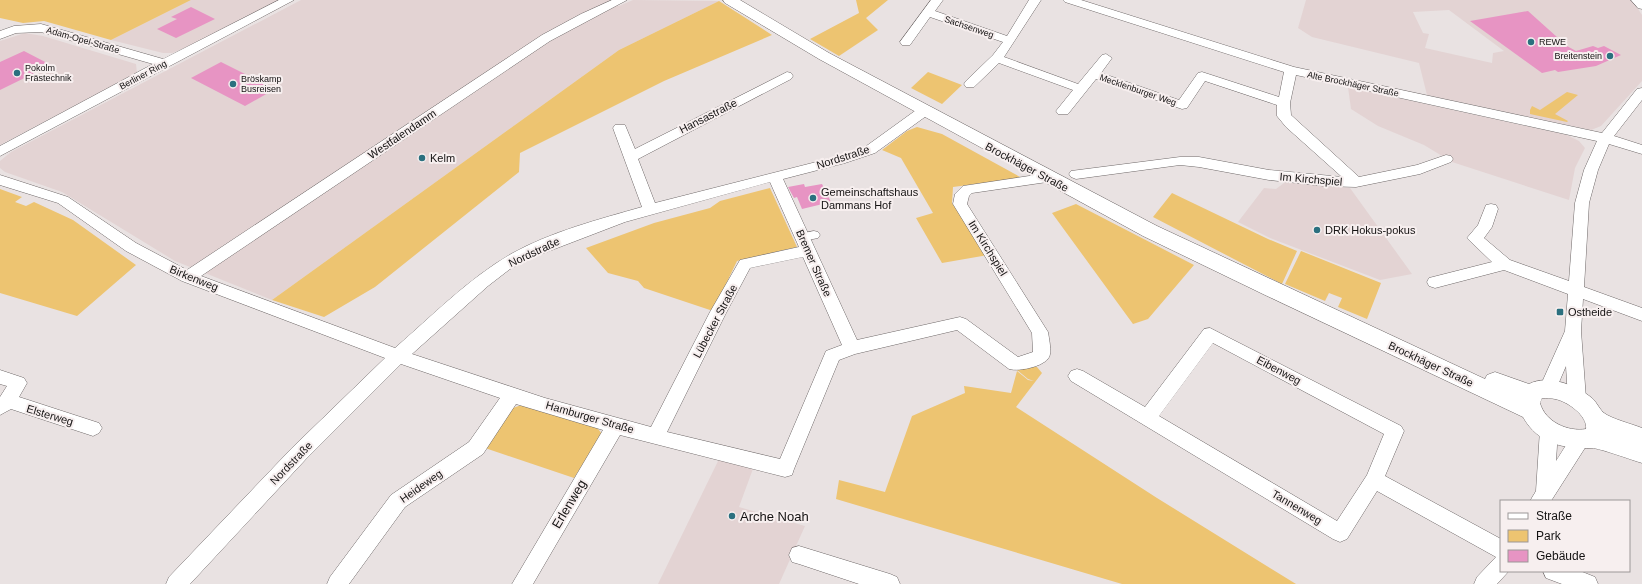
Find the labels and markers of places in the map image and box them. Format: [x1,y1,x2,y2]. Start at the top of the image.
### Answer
marker: REWE [1526,37,1536,47]
place label: REWE [1539,37,1566,47]
place label: Breitenstein [1554,51,1602,61]
marker: Breitenstein [1605,51,1615,61]
place label: Pokolm Frästechnik [25,63,72,83]
marker: Pokolm Frästechnik [12,68,22,78]
place label: Bröskamp Busreisen [241,74,282,94]
marker: Bröskamp Busreisen [228,79,238,89]
place label: Kelm [430,152,455,164]
marker: Kelm [417,153,427,163]
place label: Gemeinschaftshaus Dammans Hof [821,186,919,211]
marker: Gemeinschaftshaus Dammans Hof [808,193,818,203]
place label: DRK Hokus-pokus [1325,224,1416,236]
marker: DRK Hokus-pokus [1312,225,1322,235]
place label: Ostheide [1568,306,1612,318]
marker: Ostheide [1555,307,1565,317]
place label: Arche Noah [740,509,809,524]
marker: Arche Noah [727,511,737,521]

